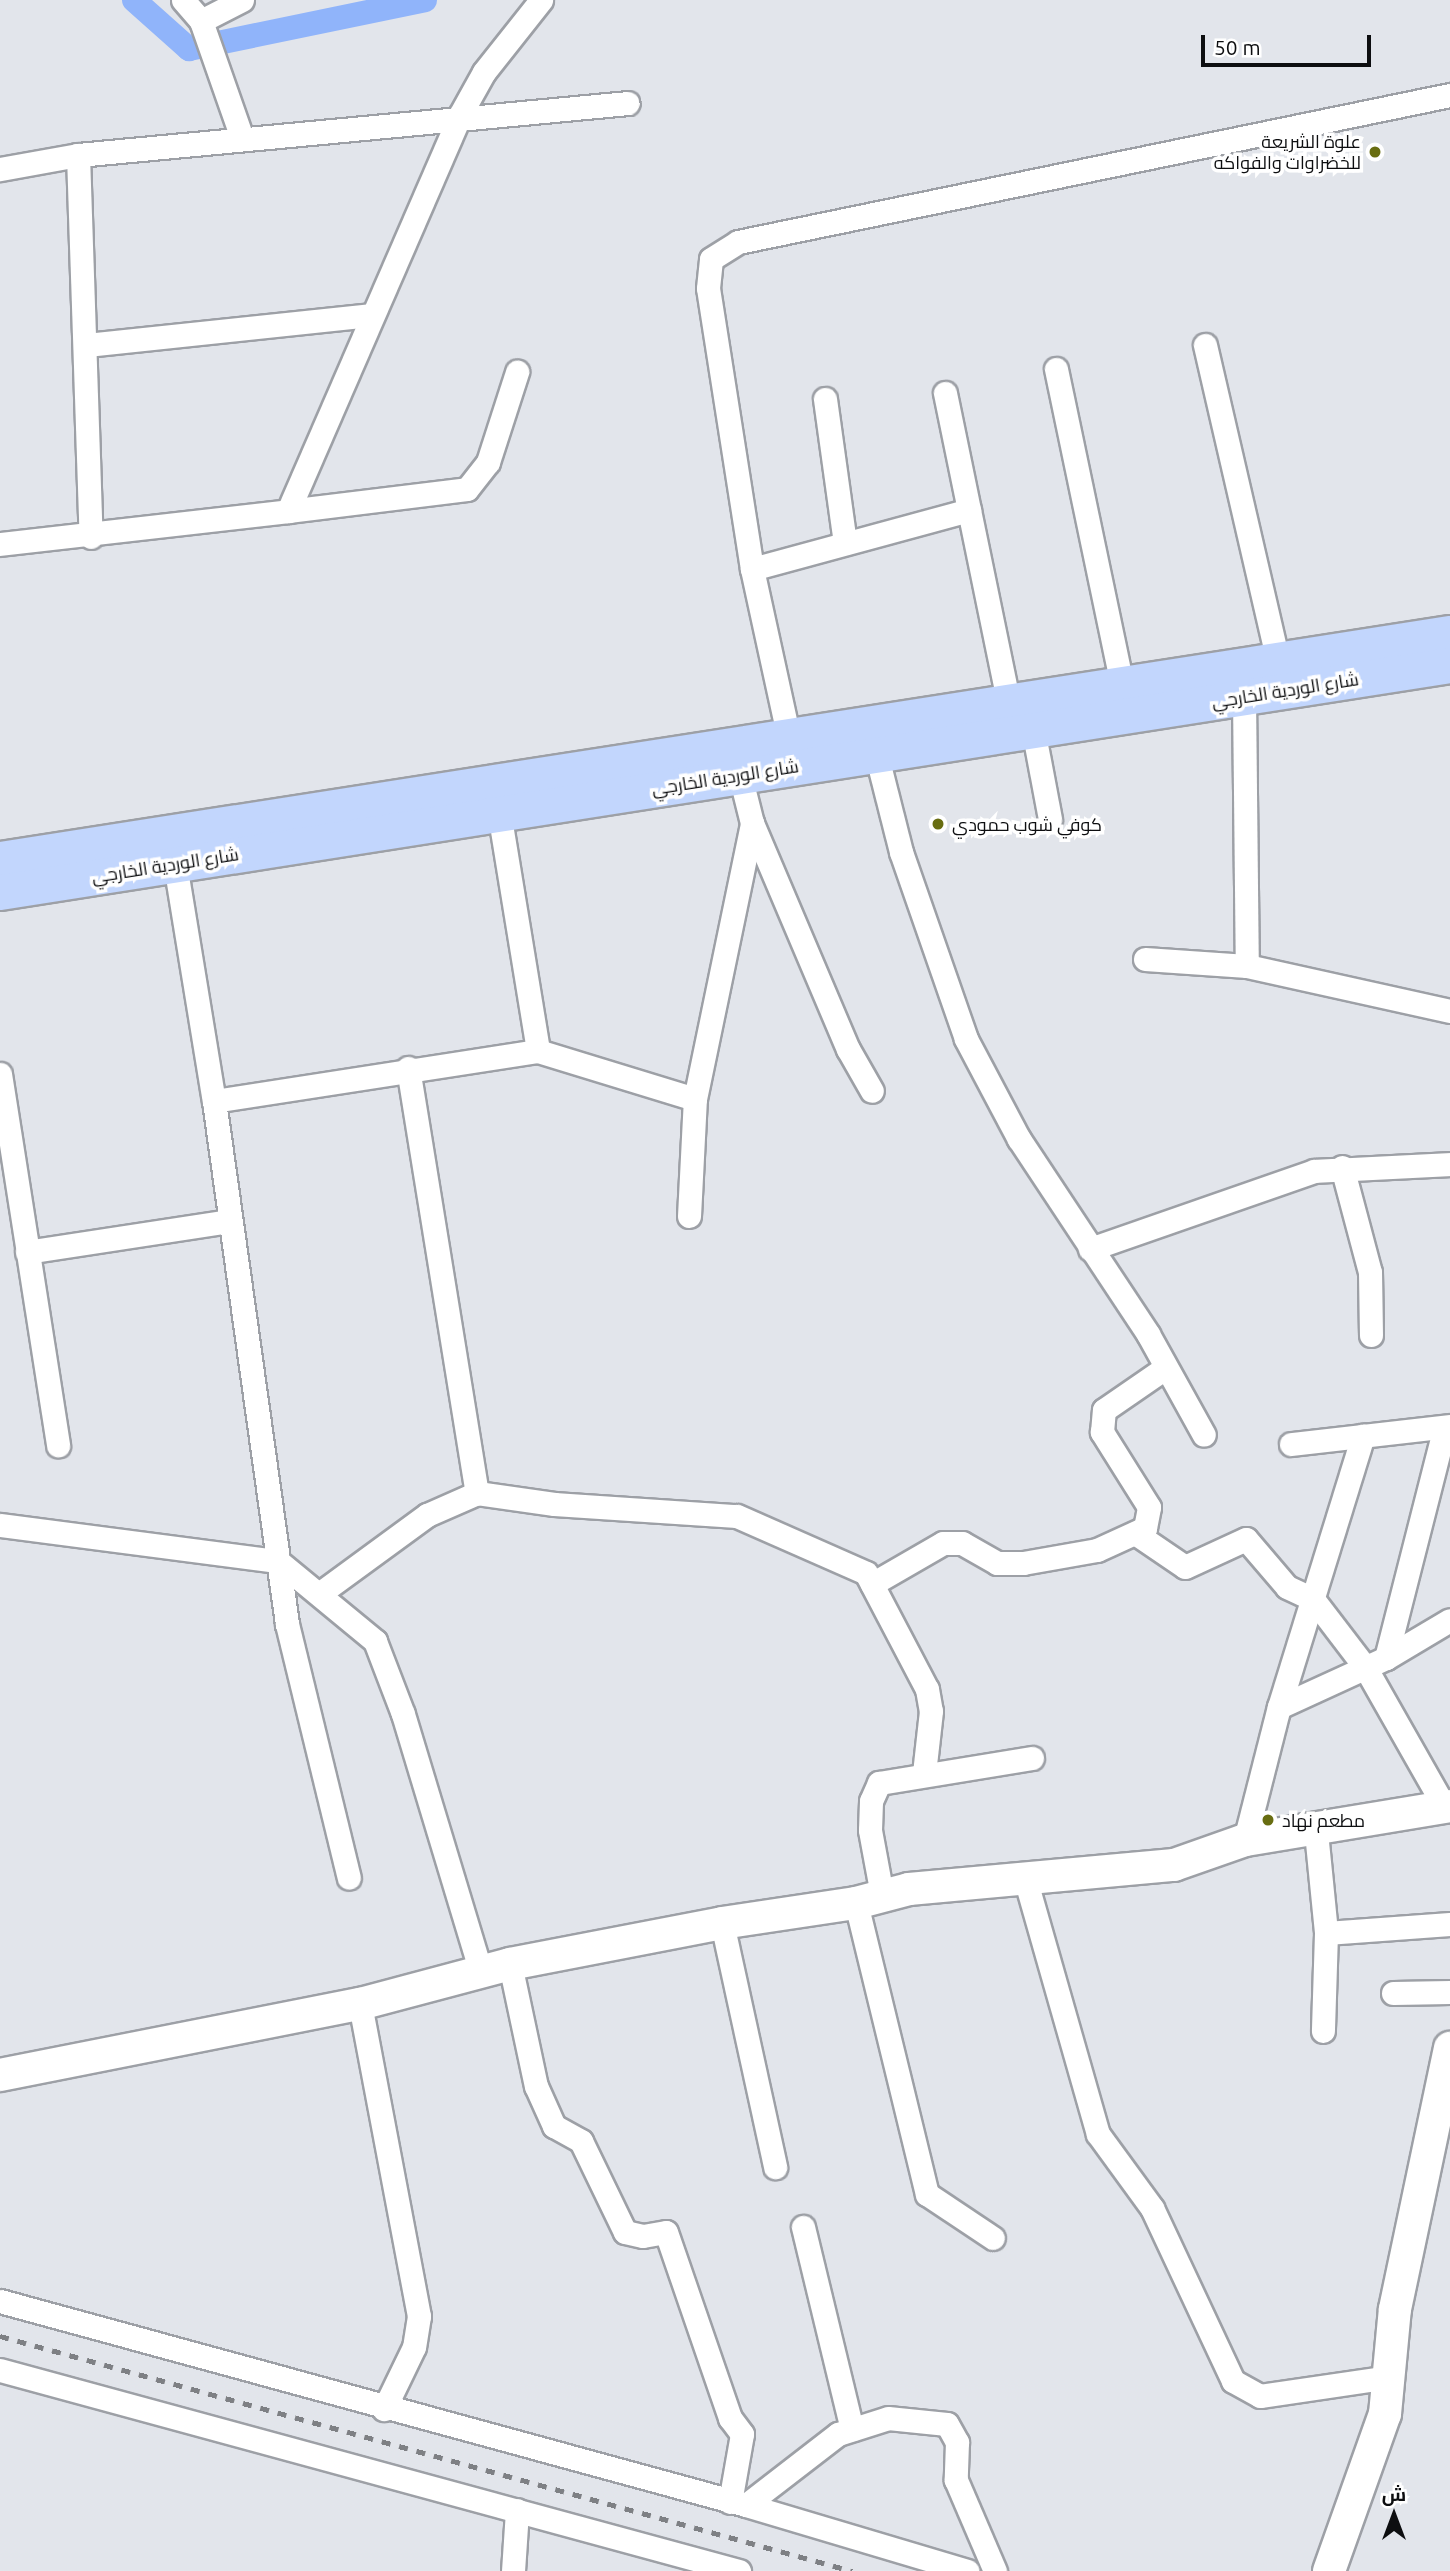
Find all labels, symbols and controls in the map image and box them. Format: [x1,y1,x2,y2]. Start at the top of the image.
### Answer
scale bar [1205,21,1375,65]
text: 50 m [1214,35,1261,59]
place label: علوة الشريعة للخضراوات والفواكه [1214,131,1361,174]
marker: علوة الشريعة للخضراوات والفواكه [1367,144,1383,160]
street label: شارع الوردية الخارجي [1210,668,1360,712]
street label: شارع الوردية الخارجي [650,755,800,799]
place label: كوفي شوب حمودي [952,813,1102,835]
marker: كوفي شوب حمودي [930,816,946,832]
street label: شارع الوردية الخارجي [90,843,240,887]
place label: مطعم نهاد [1282,1809,1365,1831]
marker: مطعم نهاد [1260,1812,1276,1828]
north arrow [1359,2480,1429,2550]
text: ش [1382,2483,1406,2505]

